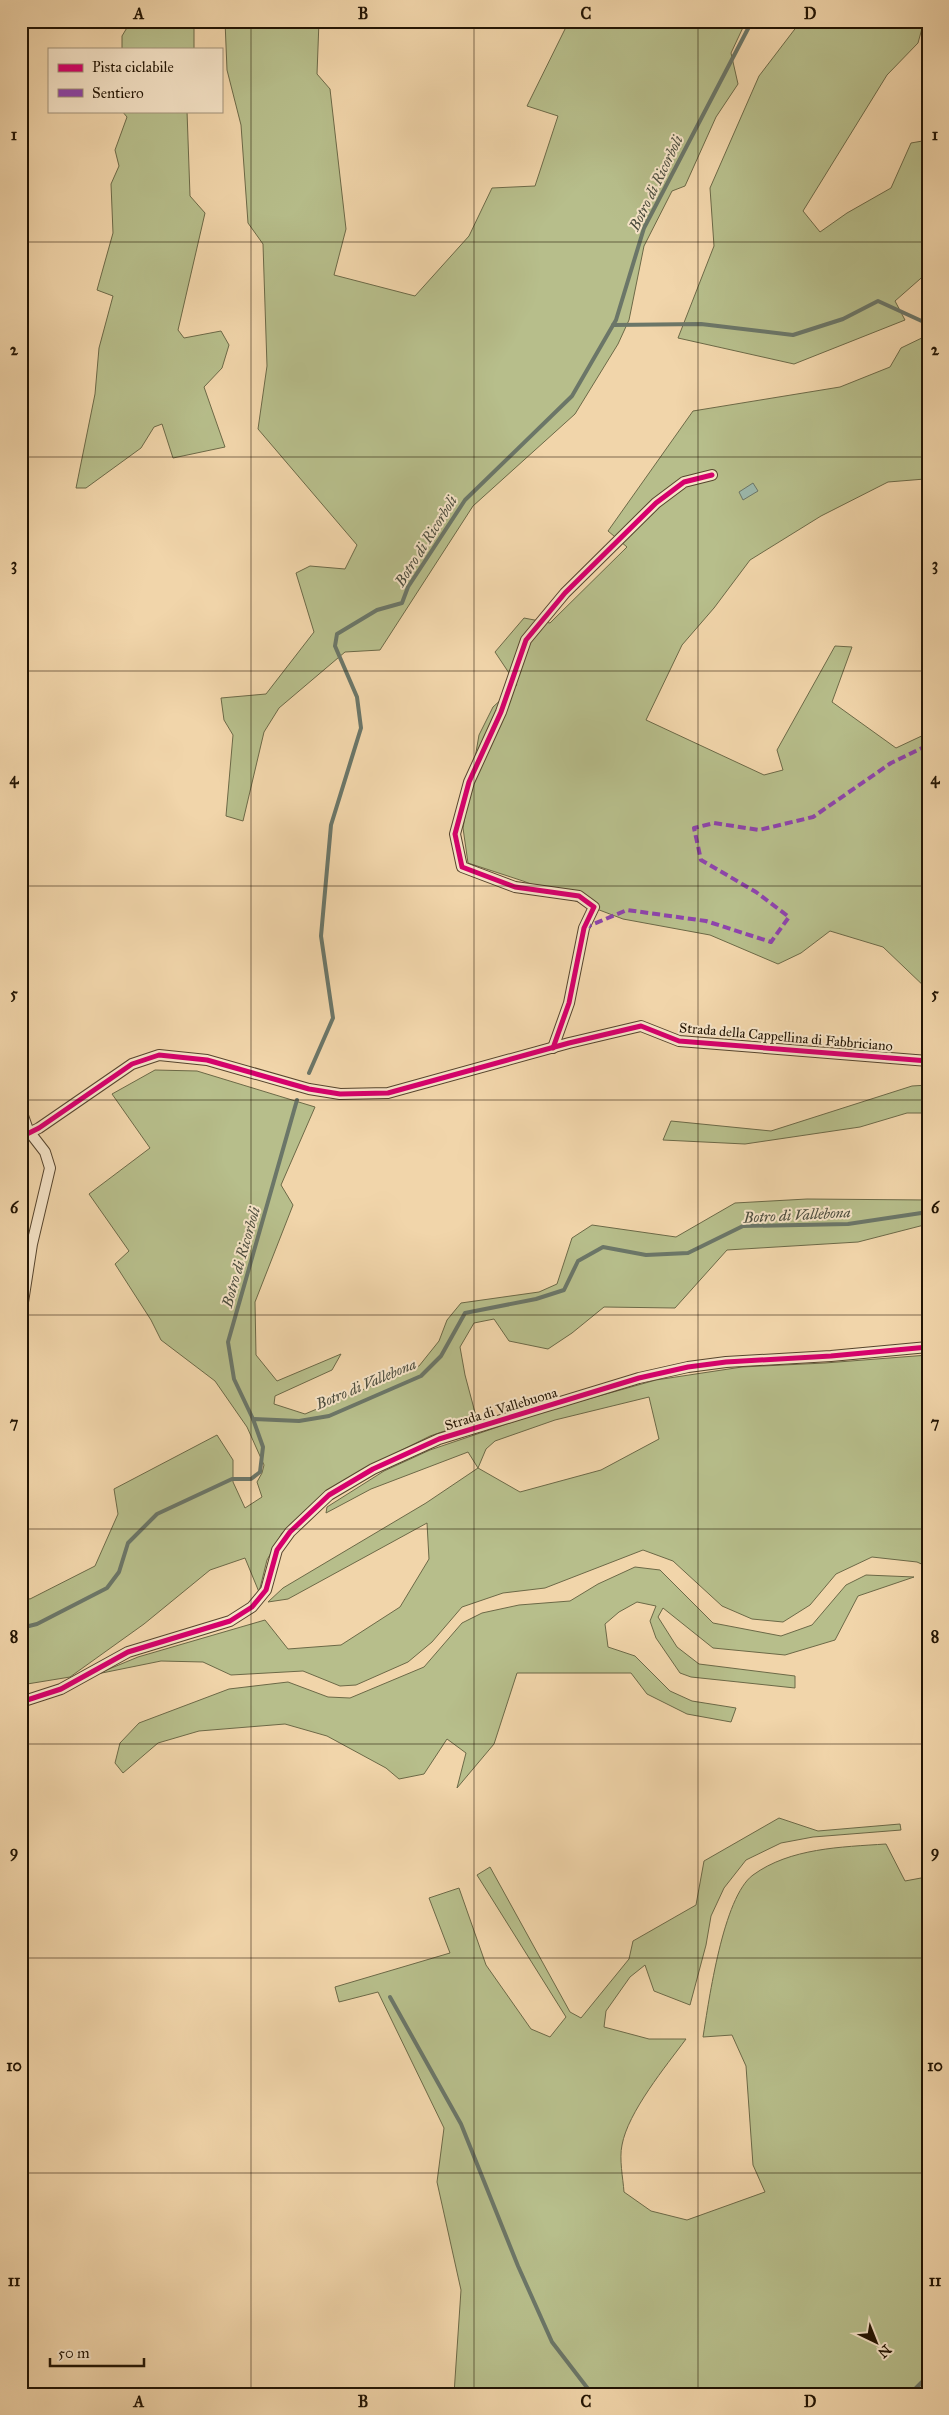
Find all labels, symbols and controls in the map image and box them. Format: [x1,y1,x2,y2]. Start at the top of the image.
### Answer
text: A [133,4,145,23]
text: B [358,4,368,23]
text: C [581,4,592,23]
text: D [804,4,817,23]
legend [48,48,222,112]
text: Pista ciclabile [92,58,174,76]
text: Sentiero [92,84,144,102]
text: 1 [11,125,18,144]
text: 1 [932,125,939,144]
water label: Botro di Ricorboli [625,132,687,234]
text: 2 [10,340,19,359]
text: 2 [931,340,940,359]
water label: Botro di Ricorboli [390,492,461,591]
text: 3 [11,555,17,575]
text: 3 [932,555,938,575]
text: 4 [10,769,20,789]
text: 4 [931,769,941,789]
text: 5 [10,984,18,1003]
text: 5 [931,984,939,1003]
street label: Strada della Cappellina di Fabbriciano [679,1019,893,1055]
text: 6 [10,1198,19,1217]
text: 6 [931,1198,940,1217]
water label: Botro di Vallebona [742,1203,851,1227]
water label: Botro di Ricorboli [218,1204,264,1310]
water label: Botro di Vallebona [312,1355,419,1414]
street label: Strada di Vallebuona [443,1384,559,1434]
text: 7 [10,1413,19,1432]
text: 7 [931,1413,940,1432]
text: 8 [10,1627,18,1646]
text: 8 [931,1627,939,1646]
text: 9 [10,1842,18,1862]
text: 9 [931,1842,939,1862]
text: 10 [6,2056,22,2075]
text: 10 [927,2056,943,2075]
text: 11 [8,2271,21,2290]
text: 11 [929,2271,942,2290]
north arrow [852,2318,902,2368]
scale bar [50,2335,144,2367]
text: N [874,2341,895,2361]
text: 50 m [58,2344,90,2362]
text: A [133,2392,145,2411]
text: B [358,2392,368,2411]
text: C [581,2392,592,2411]
text: D [804,2392,817,2411]

